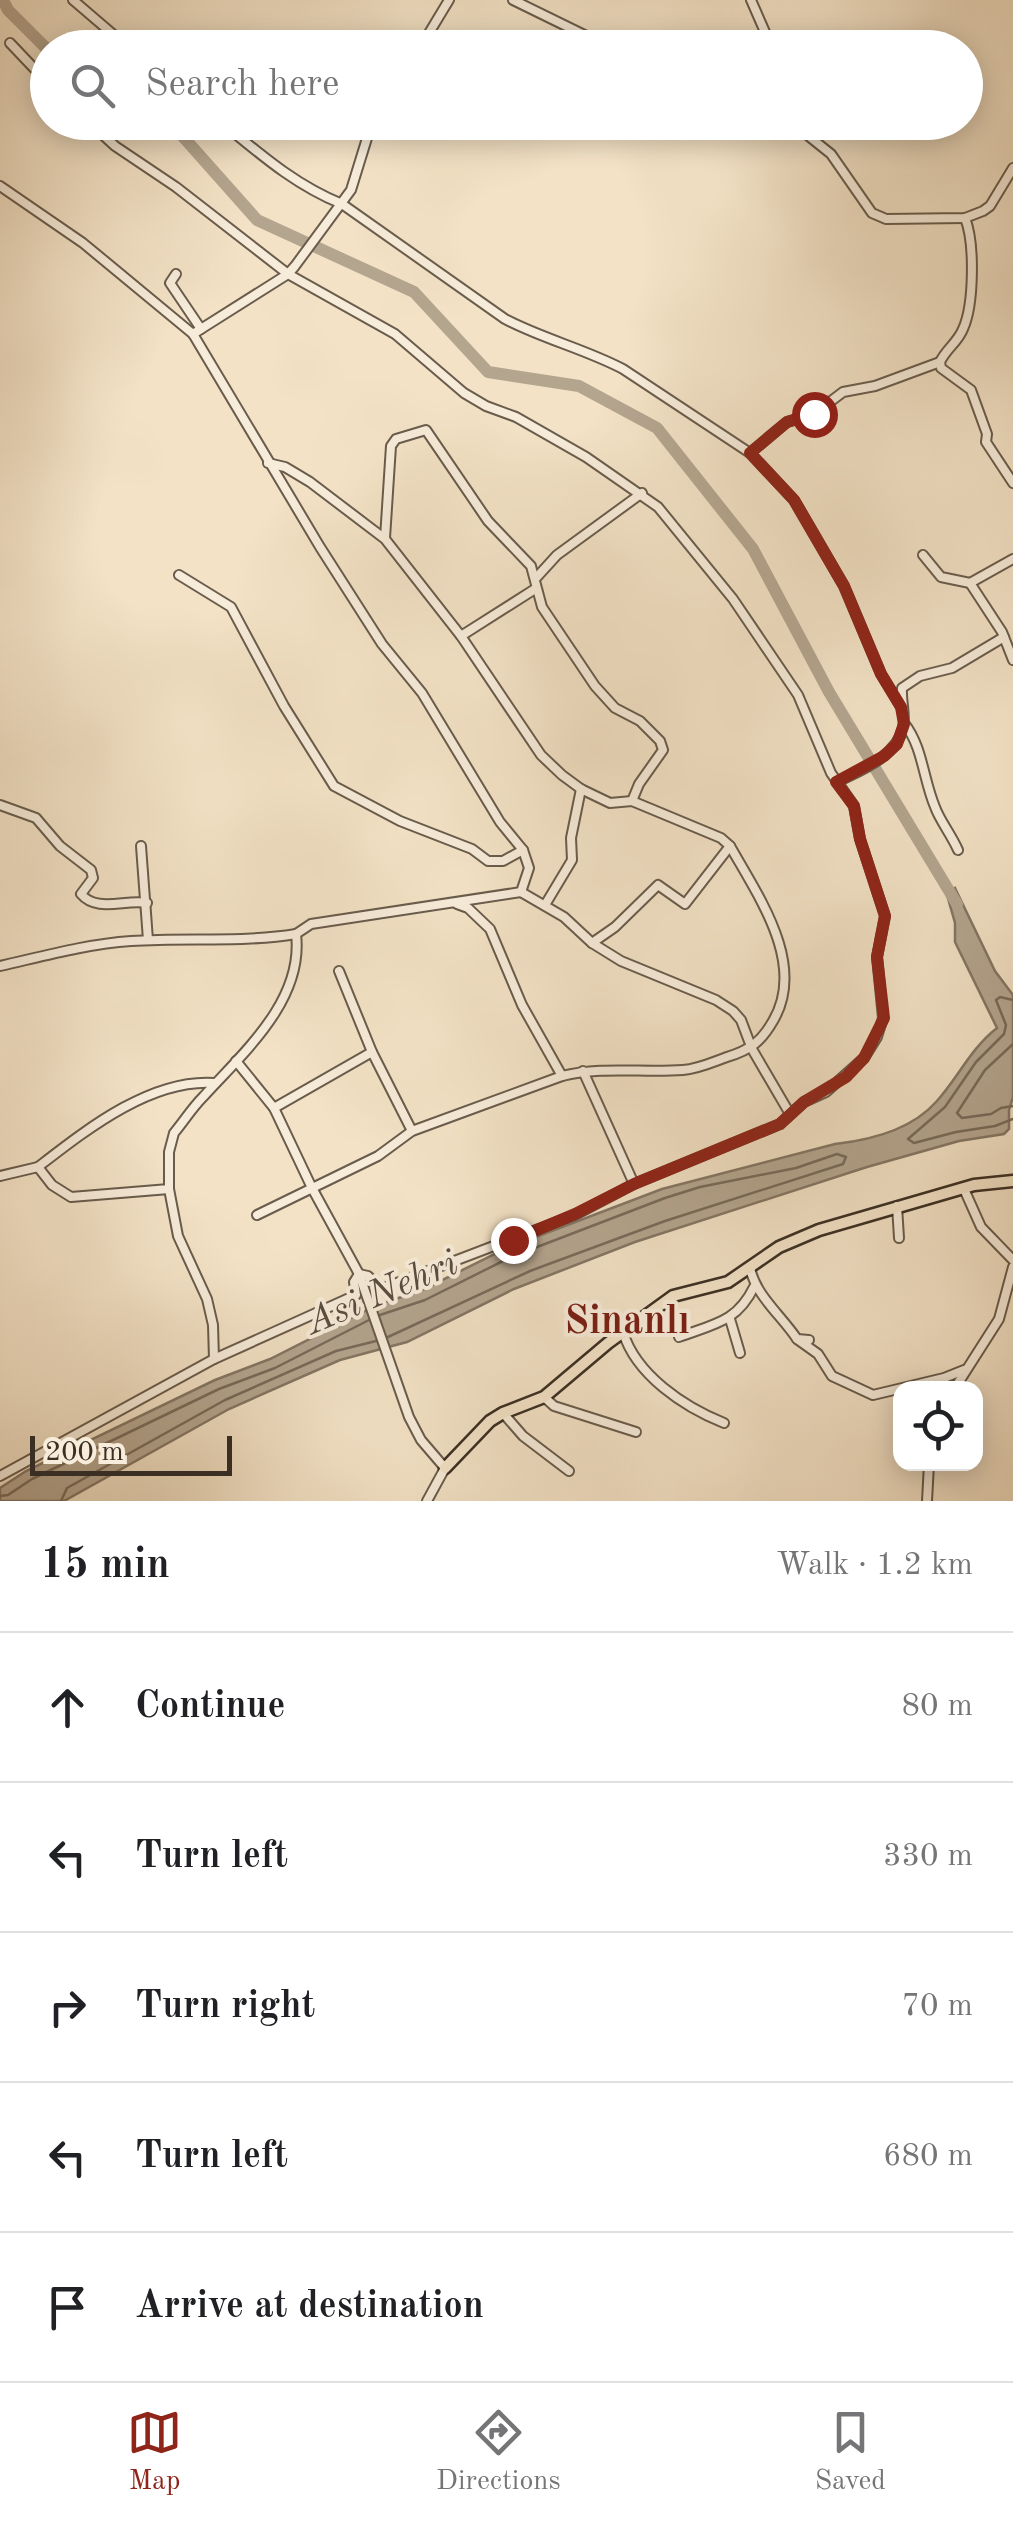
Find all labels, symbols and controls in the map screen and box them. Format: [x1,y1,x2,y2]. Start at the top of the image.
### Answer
search box [30,30,983,140]
icon: search [65,58,120,113]
text: Search here [145,66,340,104]
route start [792,392,838,438]
route end [491,1218,537,1264]
water label: Asi Nehri [299,1245,464,1343]
district label: Sinanlı [564,1303,690,1343]
map controls [893,1381,983,1471]
button: locate [893,1381,983,1471]
scale bar [30,1431,232,1476]
text: 200 m [45,1439,124,1467]
text: 15 min [40,1545,170,1587]
text: Walk · 1.2 km [776,1550,973,1582]
icon: ahead [40,1680,95,1735]
text: Continue [135,1688,285,1726]
text: 80 m [902,1691,973,1723]
icon: left [40,1830,95,1885]
text: Turn left [135,1838,288,1876]
text: 330 m [883,1841,973,1873]
icon: right [40,1980,95,2035]
text: Turn right [135,1988,315,2026]
text: 70 m [902,1991,973,2023]
icon: left [40,2130,95,2185]
text: Turn left [135,2138,288,2176]
text: 680 m [883,2141,973,2173]
icon: arrive [40,2280,95,2335]
text: Arrive at destination [135,2288,484,2326]
tab: Map [127,2405,182,2500]
tab: Directions [436,2405,561,2500]
tab: Saved [815,2405,886,2500]

